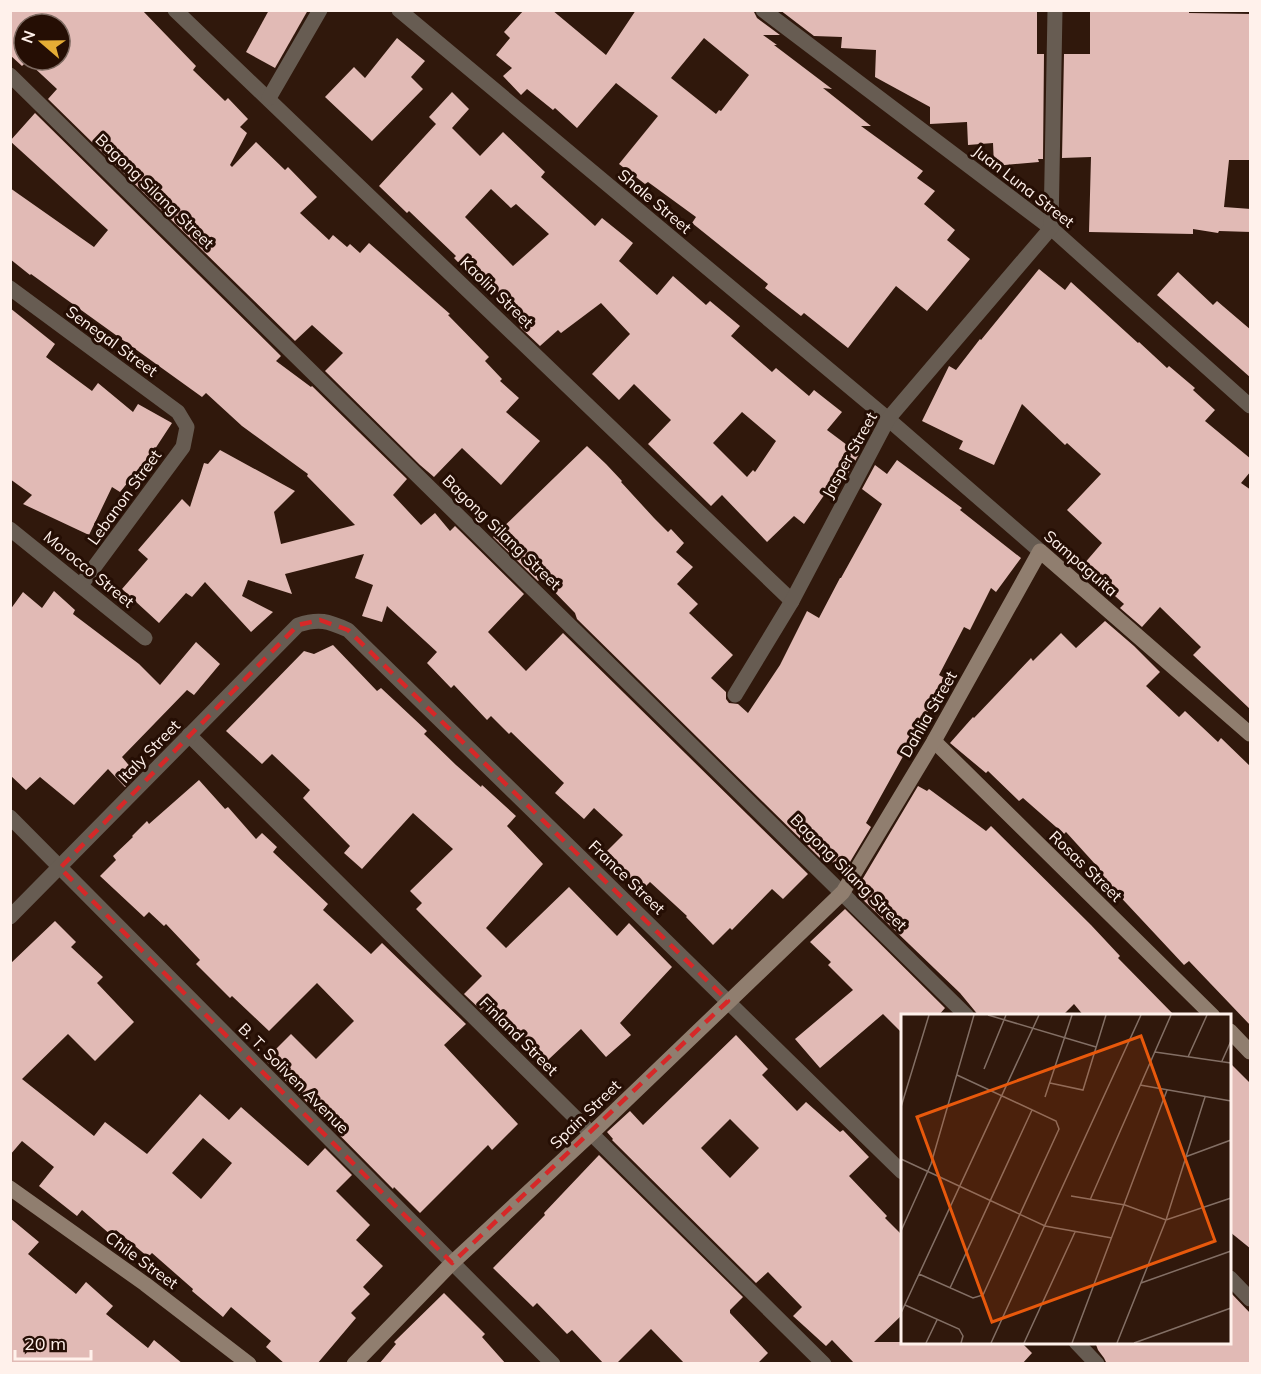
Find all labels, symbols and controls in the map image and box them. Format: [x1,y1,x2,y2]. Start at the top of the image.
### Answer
north arrow [12,12,72,72]
text: N [16,28,39,46]
street label: Bagong Silang Street [92,129,219,253]
street label: Juan Luna Street [969,140,1079,232]
street label: Shale Street [614,164,696,238]
street label: Kaolin Street [456,252,538,332]
street label: Senegal Street [62,301,162,381]
street label: Jasper Street [817,408,881,502]
street label: Lebanon Street [83,445,165,549]
street label: Bagong Silang Street [439,470,566,594]
street label: Morocco Street [40,526,139,612]
street label: Sampaguita [1040,526,1122,600]
street label: Dahlia Street [895,667,961,761]
street label: Italy Street [114,715,184,787]
street label: Bagong Silang Street [786,809,912,935]
street label: Rosas Street [1045,826,1127,906]
street label: France Street [585,836,670,919]
street label: Finland Street [476,993,563,1080]
inset map [901,1014,1231,1344]
street label: B. T. Soliven Avenue [235,1019,353,1137]
street label: Spain Street [545,1075,625,1153]
street label: Chile Street [102,1227,183,1293]
scale bar [15,1323,92,1361]
text: 20 m [24,1332,66,1355]

